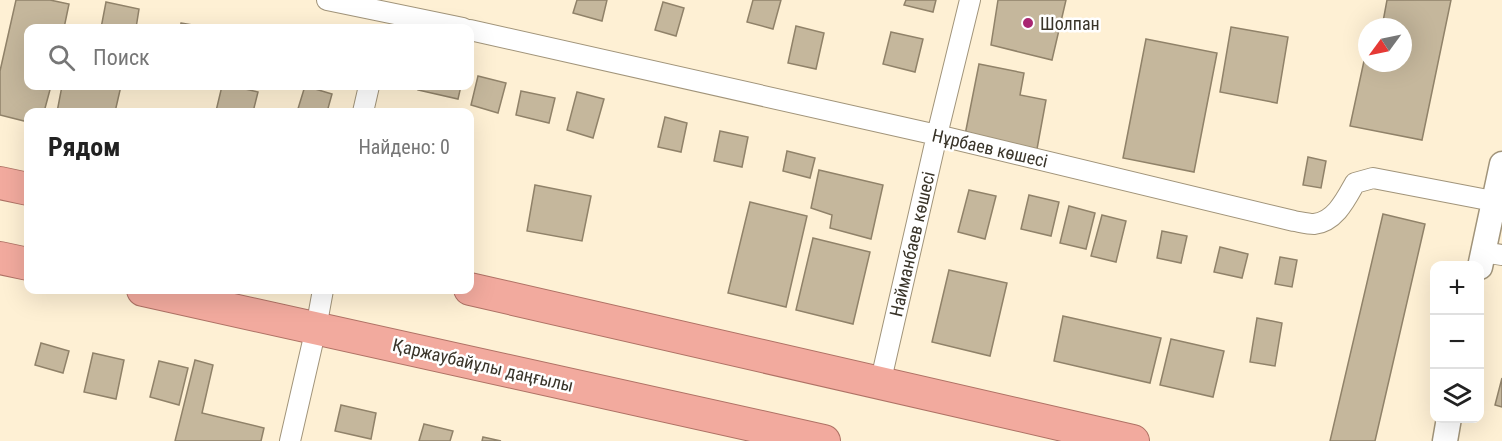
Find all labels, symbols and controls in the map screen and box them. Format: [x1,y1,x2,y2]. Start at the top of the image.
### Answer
place label: Шолпан [1040,13,1100,34]
marker: Шолпан [1021,16,1035,30]
north arrow [1358,18,1412,72]
search box [24,24,474,90]
icon: search [45,41,78,74]
text: Поиск [93,45,150,70]
street label: Нұрбаев көшесі [930,124,1050,172]
text: Рядом [48,132,120,162]
text: Найдено: 0 [358,135,450,159]
street label: Найманбаев көшесі [885,169,939,319]
map controls [1430,261,1484,423]
button: + [1430,261,1484,315]
button: − [1430,315,1484,369]
street label: Қаржаубайұлы даңғылы [391,334,575,396]
button: layers [1430,369,1484,423]

